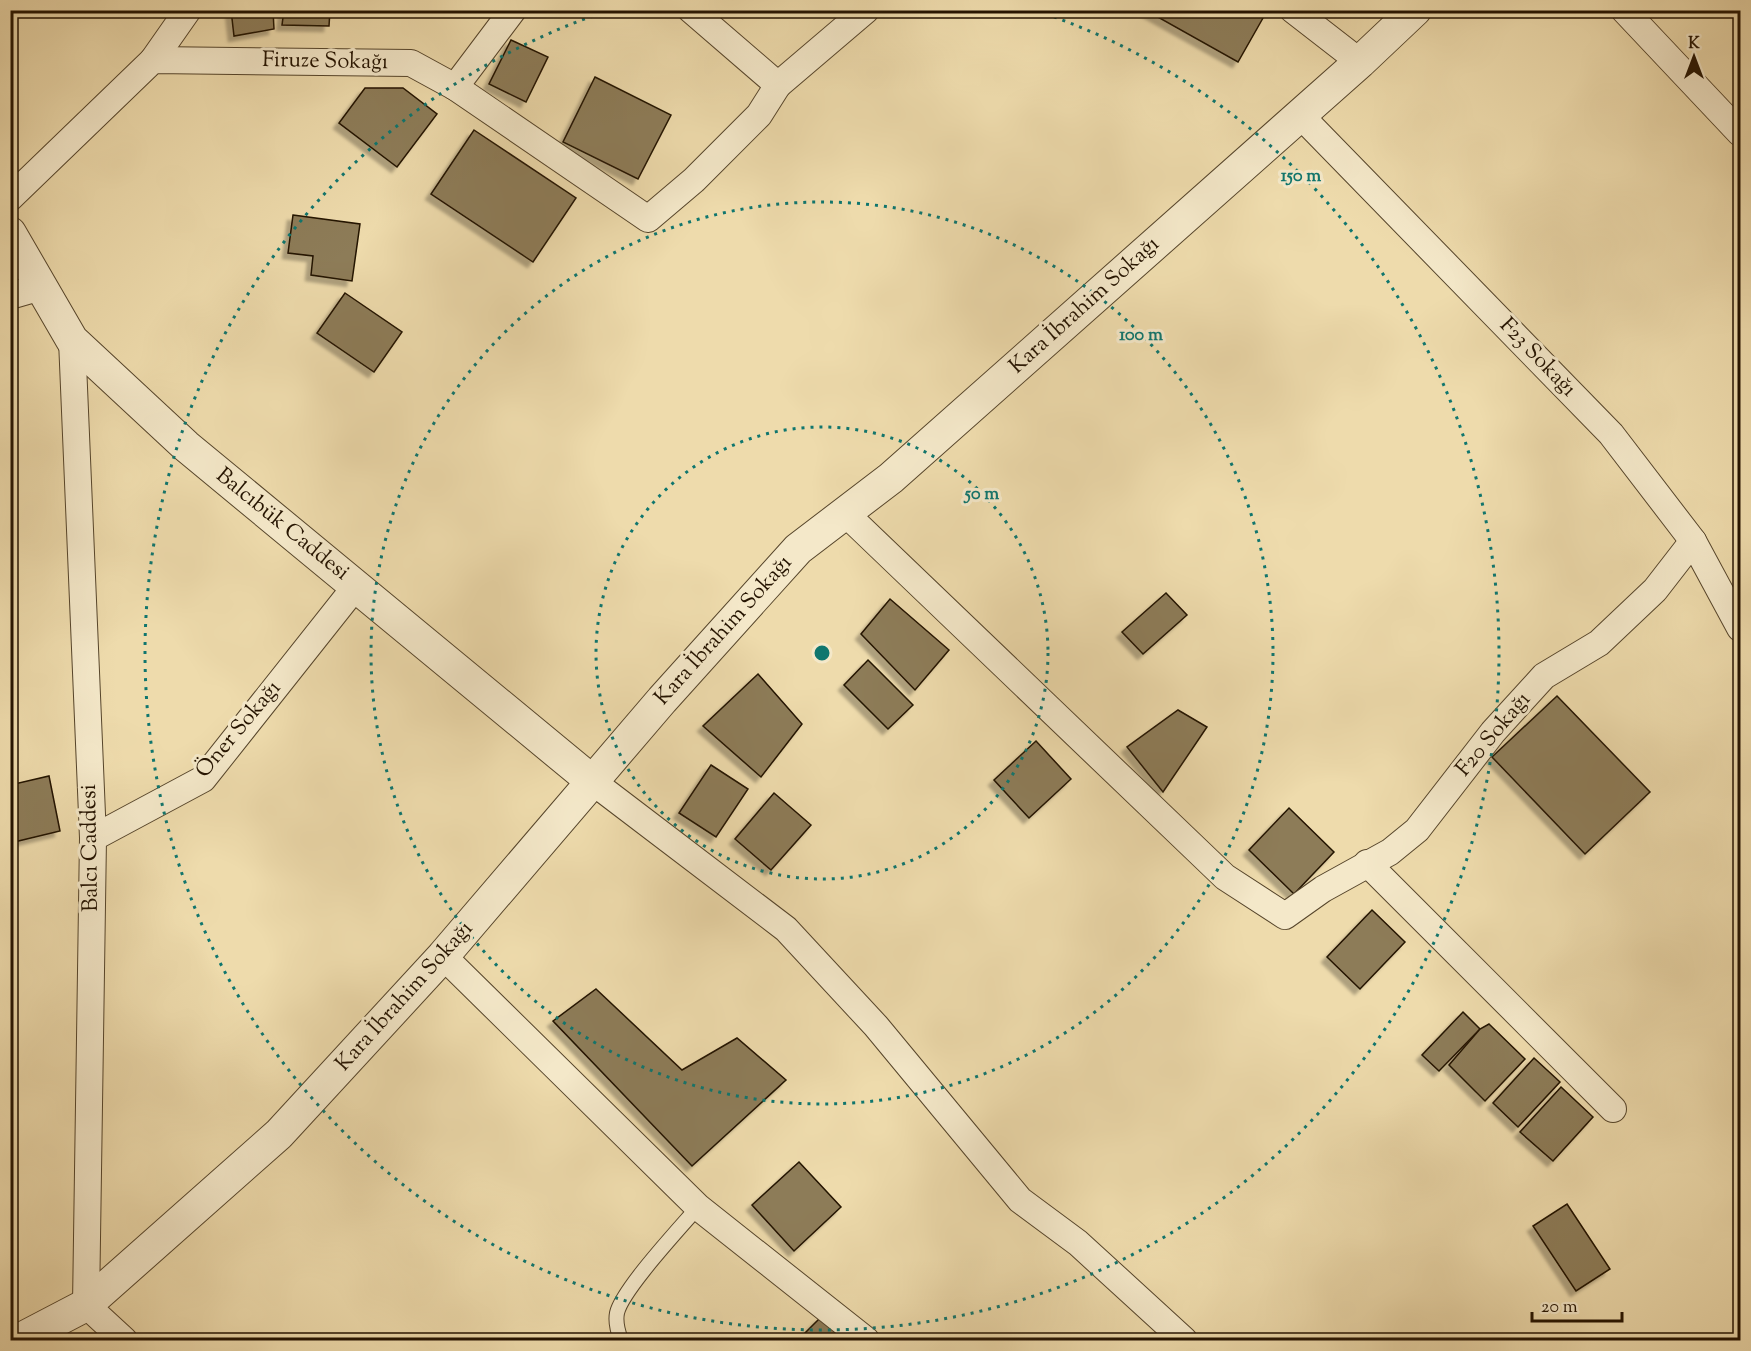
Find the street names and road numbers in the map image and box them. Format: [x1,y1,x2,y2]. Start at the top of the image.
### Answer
street label: Firuze Sokağı [262,45,388,79]
street label: Kara İbrahim Sokağı [1003,230,1167,382]
street label: F23 Sokağı [1491,311,1583,405]
street label: Balcıbük Caddesi [208,461,356,589]
street label: Kara İbrahim Sokağı [648,549,800,713]
street label: Öner Sokağı [188,674,289,786]
street label: F20 Sokağı [1449,686,1539,784]
street label: Balcı Caddesi [74,784,108,912]
street label: Kara İbrahim Sokağı [329,915,481,1079]

